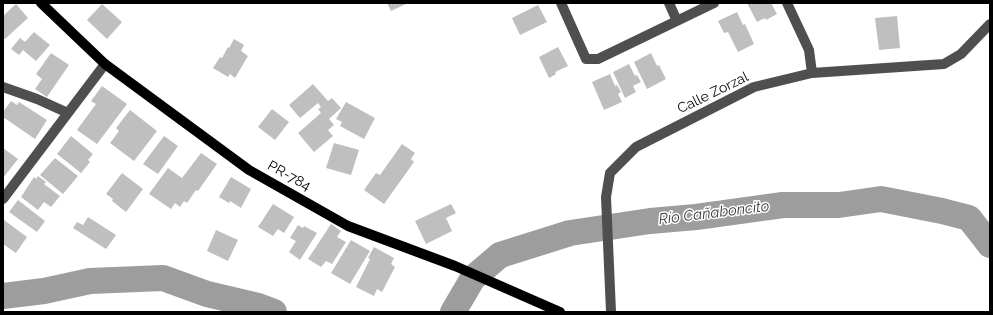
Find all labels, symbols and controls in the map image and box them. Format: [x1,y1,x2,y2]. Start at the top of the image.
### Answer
street label: Calle Zorzal [675,69,751,117]
street label: PR-784 [265,157,313,195]
water label: Río Cañaboncito [658,197,770,229]

